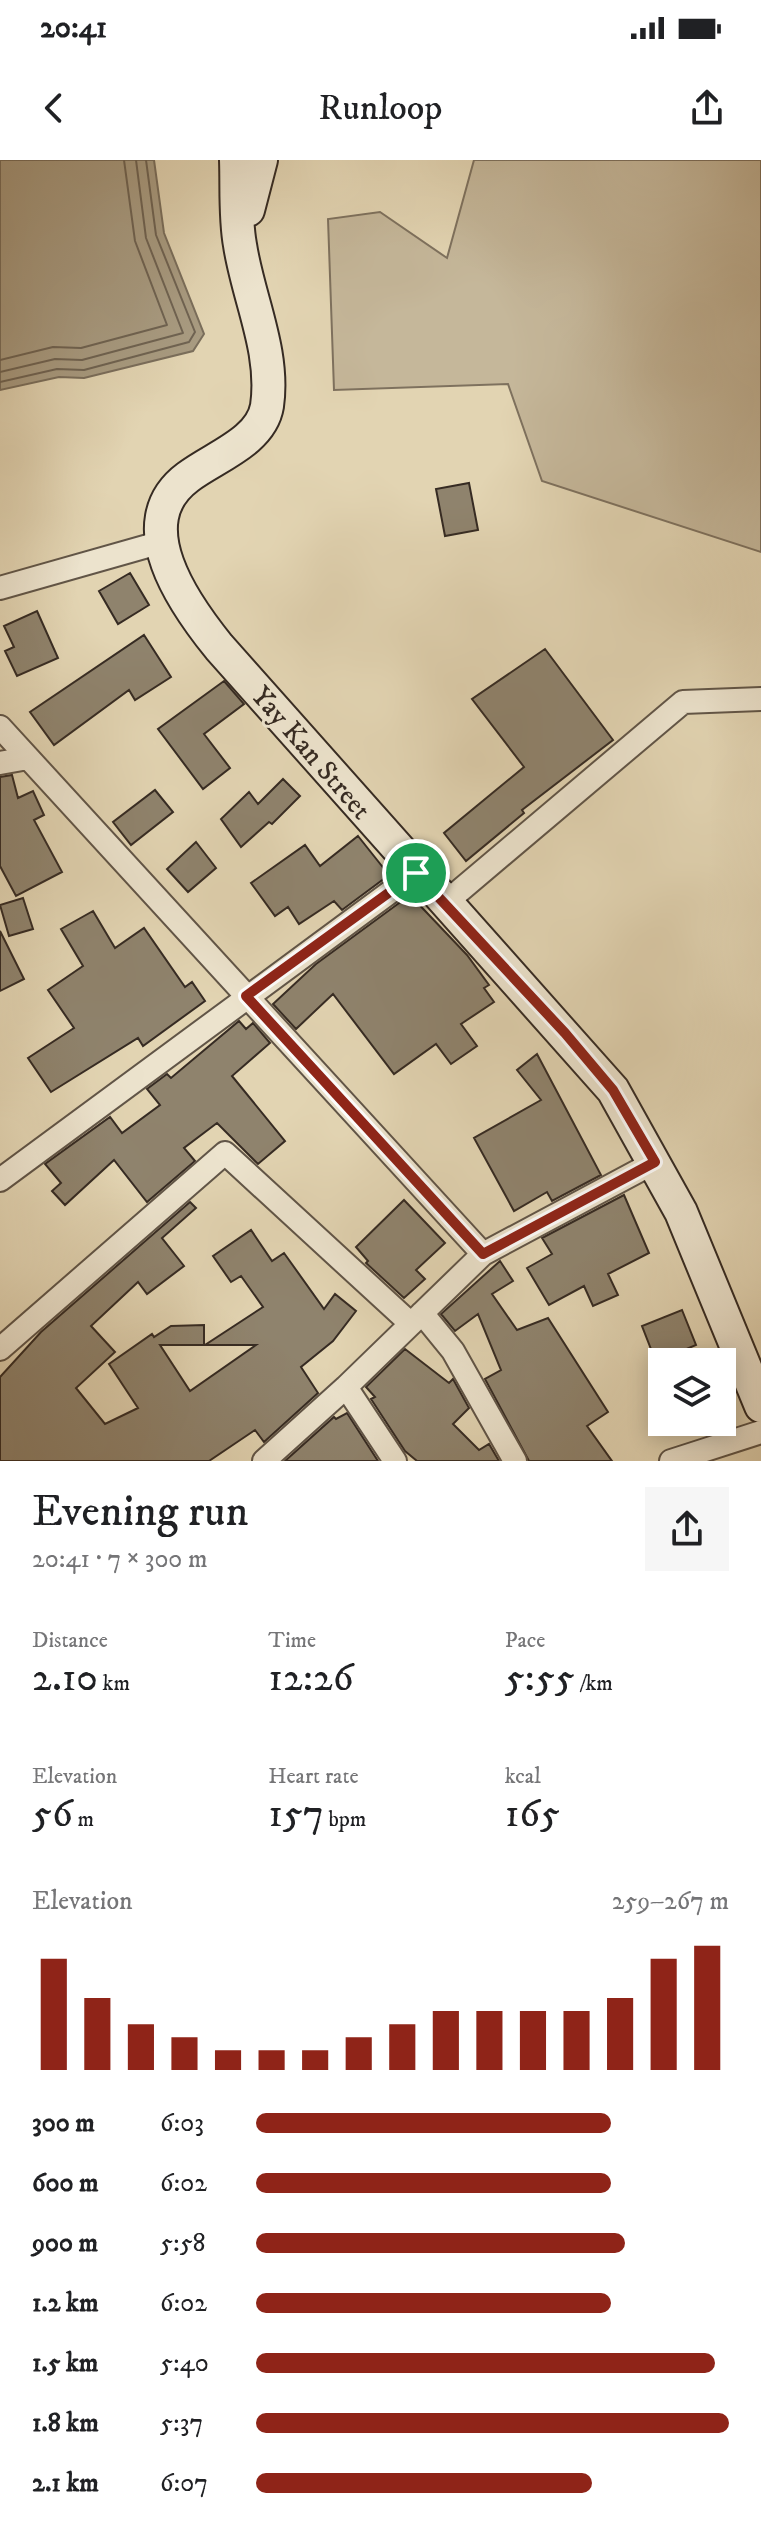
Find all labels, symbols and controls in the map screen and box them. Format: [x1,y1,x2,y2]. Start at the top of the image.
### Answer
text: 20:41 [40,10,107,47]
icon: back [32,86,76,130]
text: Runloop [319,86,442,131]
icon: share [685,86,729,130]
street label: Yay Kan Street [244,679,378,827]
pin [382,839,450,907]
icon: arrive [394,851,438,895]
map controls [648,1348,736,1436]
button: layers [648,1348,736,1436]
text: Evening run [32,1485,249,1540]
button: share [645,1487,729,1571]
text: 20:41 · 7 × 300 m [32,1543,207,1576]
text: Distance [32,1627,108,1654]
text: Time [268,1627,316,1654]
text: Pace [505,1627,545,1654]
text: 2.10 [32,1654,98,1704]
text: 12:26 [268,1654,354,1704]
text: 5:55 [505,1654,575,1704]
text: km [98,1670,130,1697]
text: /km [575,1670,613,1697]
text: Elevation [32,1763,117,1790]
text: Heart rate [268,1763,359,1790]
text: kcal [505,1763,541,1790]
text: 56 [32,1790,73,1840]
text: 157 [268,1790,324,1840]
text: 165 [505,1790,560,1840]
text: m [73,1806,94,1833]
text: bpm [324,1806,366,1833]
text: Elevation [32,1885,133,1918]
text: 259–267 m [612,1885,729,1918]
text: 300 m [32,2107,95,2140]
text: 6:03 [160,2107,204,2140]
text: 600 m [32,2167,99,2200]
text: 6:02 [160,2167,207,2200]
text: 900 m [32,2227,98,2260]
text: 5:58 [160,2227,206,2260]
text: 1.2 km [32,2287,98,2320]
text: 6:02 [160,2287,207,2320]
text: 1.5 km [32,2347,98,2380]
text: 5:40 [160,2347,209,2380]
text: 1.8 km [32,2407,99,2440]
text: 5:37 [160,2407,203,2440]
text: 2.1 km [32,2467,99,2500]
text: 6:07 [160,2467,208,2500]

